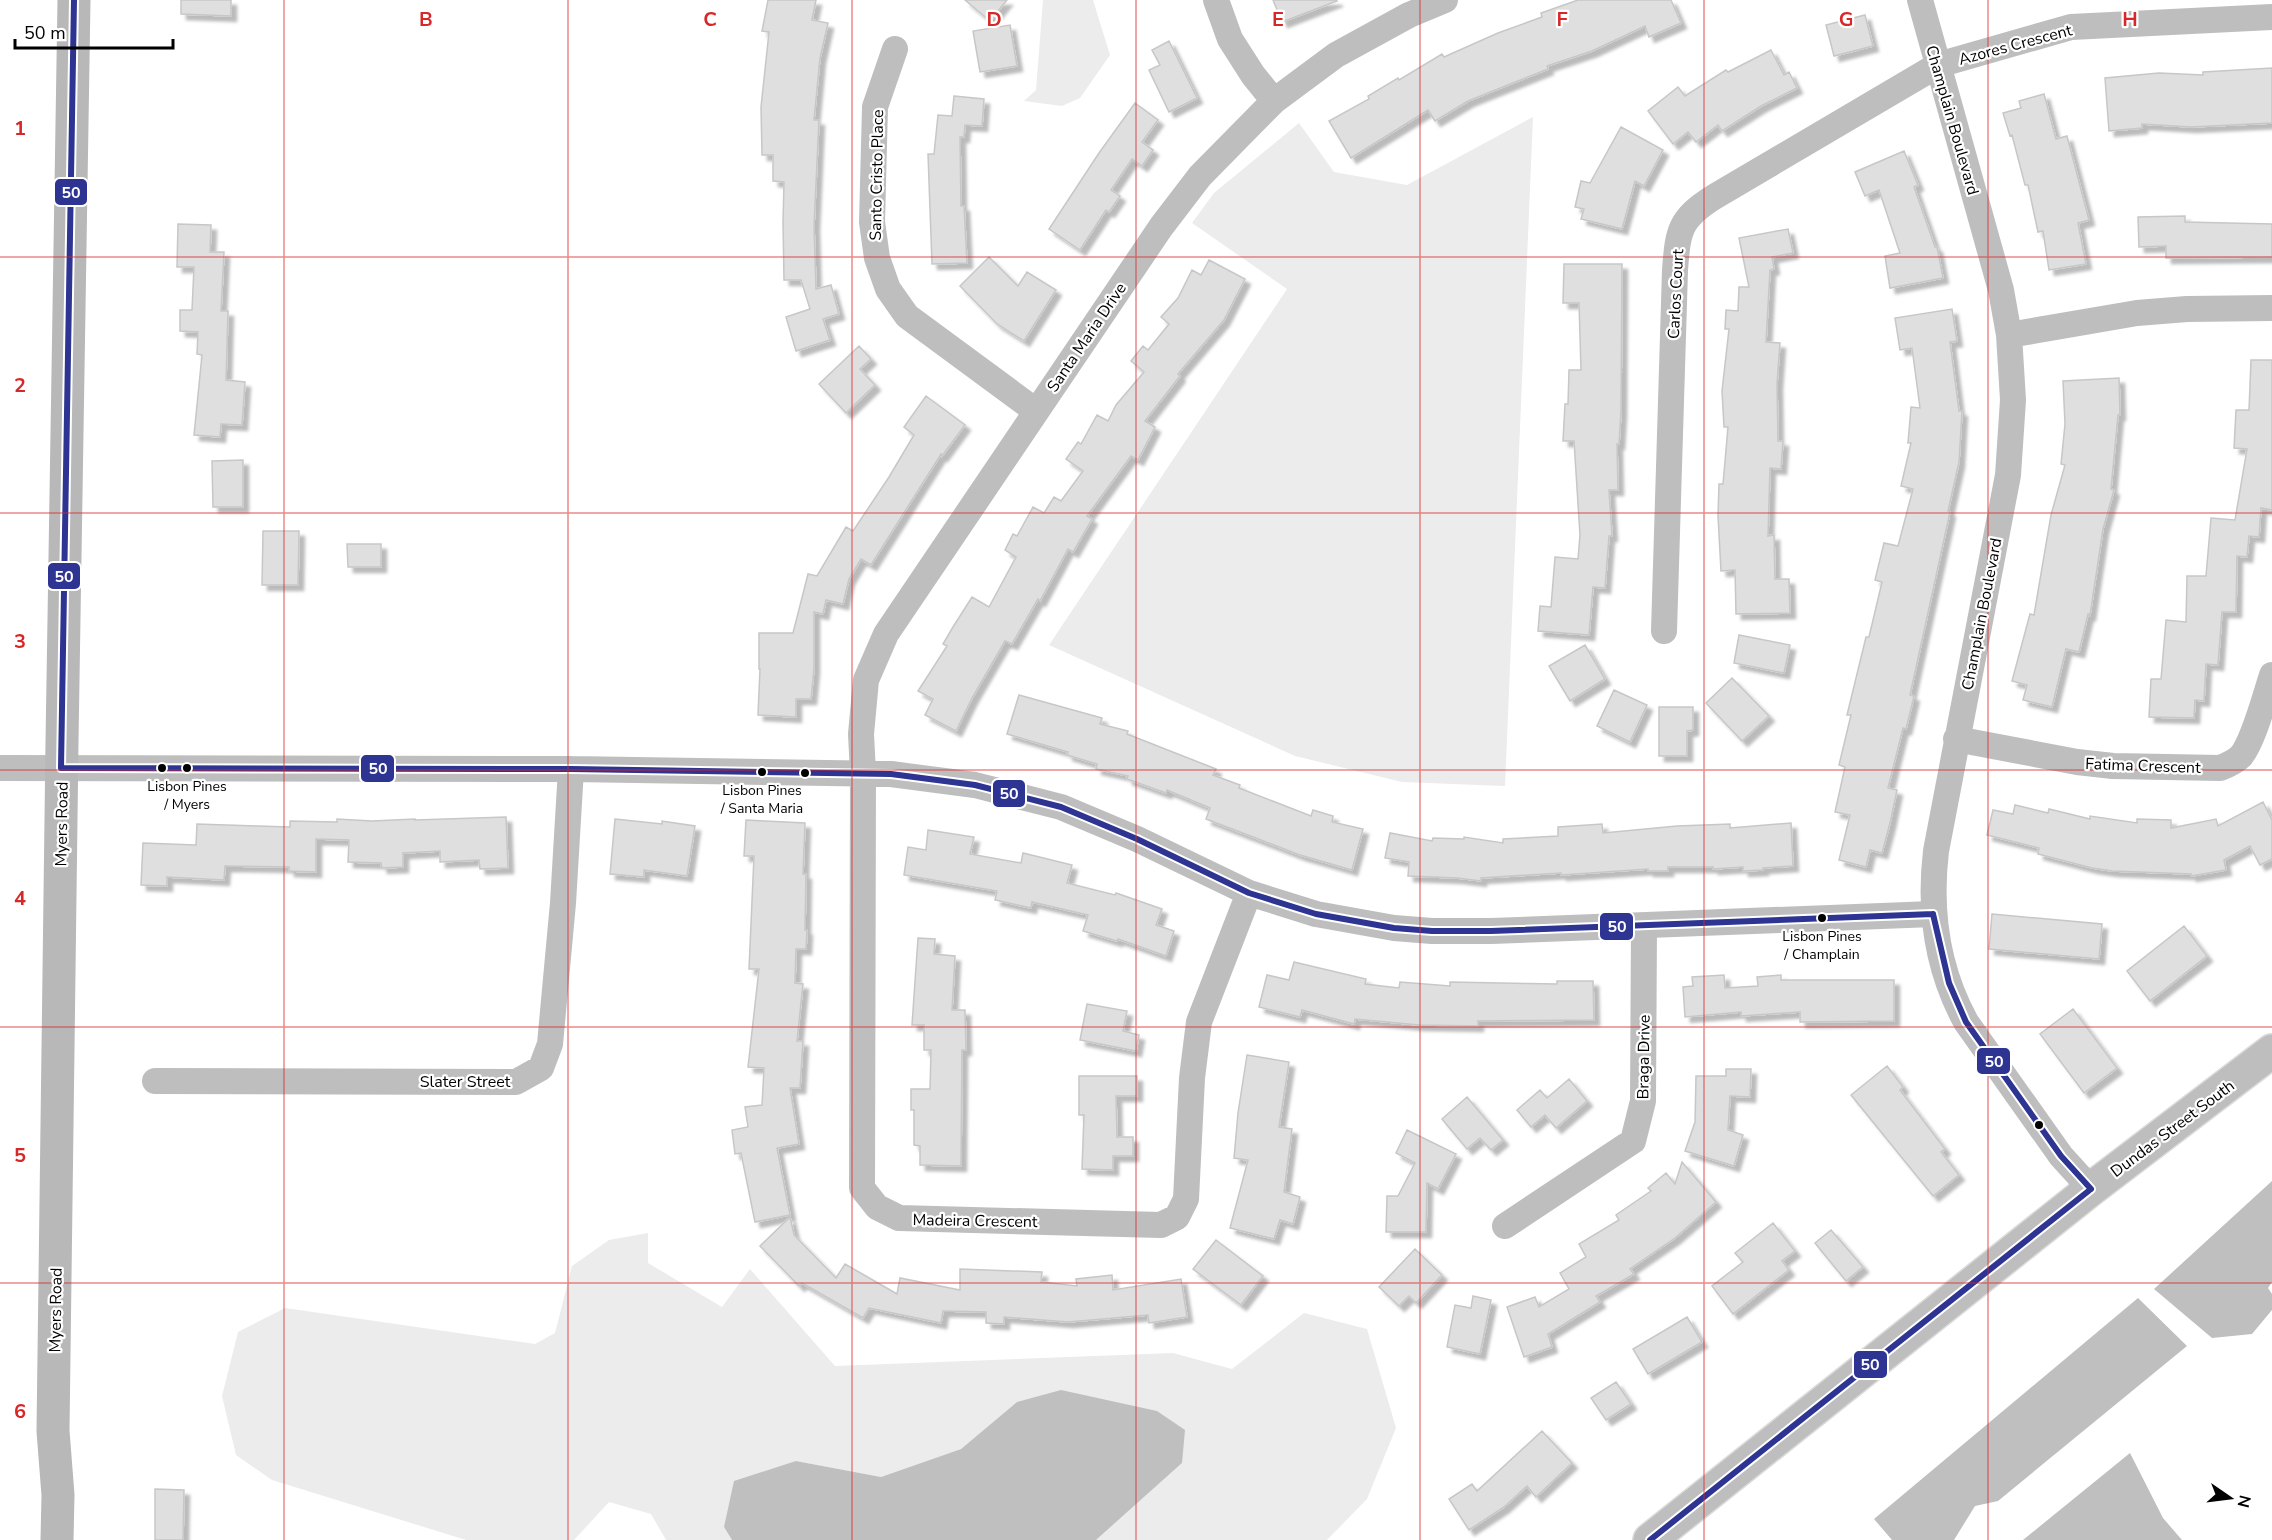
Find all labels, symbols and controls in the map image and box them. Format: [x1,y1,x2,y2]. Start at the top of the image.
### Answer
text: B [419,6,433,33]
text: C [703,6,717,33]
text: D [986,6,1002,33]
text: E [1272,6,1284,33]
text: F [1556,6,1568,33]
text: G [1839,6,1853,33]
text: H [2122,6,2138,33]
scale bar [15,12,172,50]
street label: Azores Crescent [1956,19,2075,71]
text: 50 m [24,21,66,45]
street label: Champlain Boulevard [1920,43,1984,198]
street label: Santo Cristo Place [865,109,889,241]
text: 1 [14,115,26,142]
line badge: 50 [54,178,88,206]
text: 50 [61,182,81,204]
street label: Carlos Court [1663,248,1689,340]
street label: Santa Maria Drive [1042,278,1132,397]
text: 2 [14,372,26,399]
street label: Champlain Boulevard [1956,536,2008,692]
line badge: 50 [47,562,81,590]
text: 50 [54,566,74,588]
text: 3 [14,628,26,655]
street label: Fatima Crescent [2085,753,2202,779]
line badge: 50 [360,754,395,783]
text: 50 [368,758,388,780]
unlabelled marker [156,762,168,774]
marker: Lisbon Pines / Myers [181,762,193,774]
marker: Lisbon Pines / Santa Maria [756,766,768,778]
unlabelled marker [799,767,811,779]
place label: Lisbon Pines / Myers [147,777,227,814]
line badge: 50 [992,779,1026,808]
street label: Myers Road [50,781,74,867]
place label: Lisbon Pines / Santa Maria [720,781,803,818]
text: 50 [999,783,1019,805]
text: 4 [14,885,26,912]
line badge: 50 [1599,912,1634,941]
marker: Lisbon Pines / Champlain [1816,912,1828,924]
text: 50 [1607,916,1627,938]
place label: Lisbon Pines / Champlain [1782,927,1862,964]
street label: Braga Drive [1632,1014,1656,1100]
line badge: 50 [1976,1047,2011,1075]
text: 50 [1984,1051,2004,1073]
street label: Slater Street [420,1071,511,1093]
street label: Dundas Street South [2106,1075,2239,1183]
unlabelled marker [2033,1119,2045,1131]
text: 5 [14,1142,26,1169]
street label: Madeira Crescent [912,1209,1038,1233]
street label: Myers Road [44,1267,68,1353]
line badge: 50 [1853,1350,1888,1379]
text: 50 [1860,1354,1880,1376]
text: 6 [14,1398,26,1425]
north arrow [2200,1468,2260,1528]
text: N [2231,1493,2256,1510]

